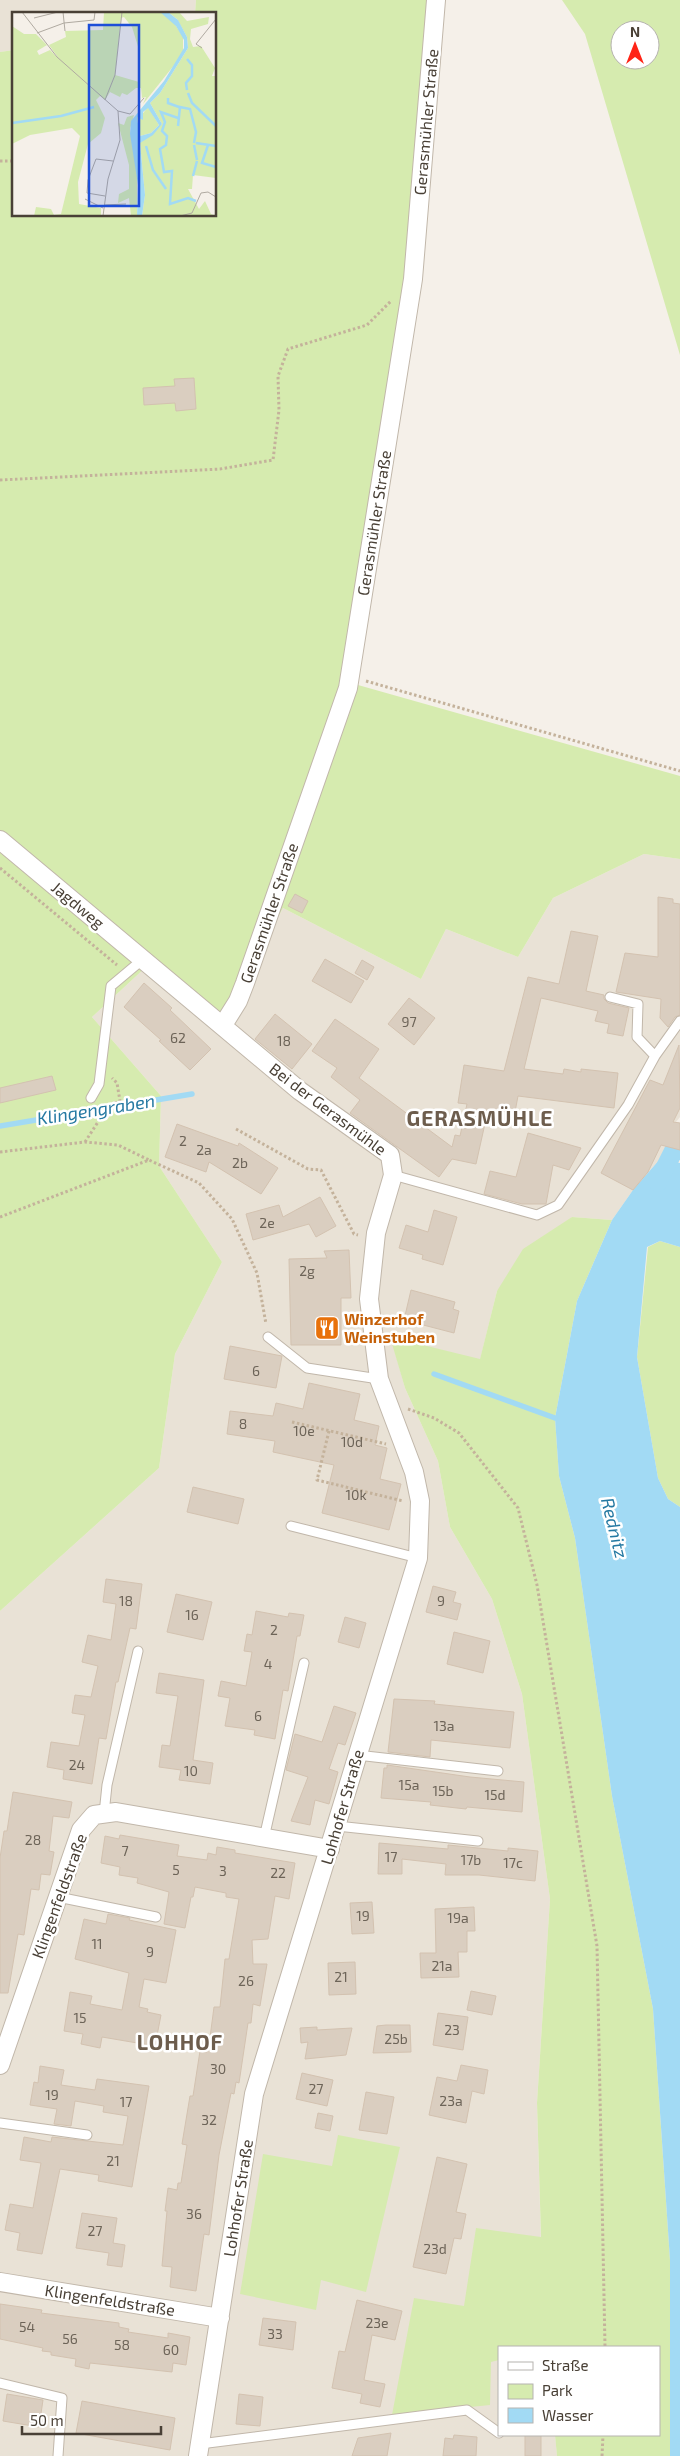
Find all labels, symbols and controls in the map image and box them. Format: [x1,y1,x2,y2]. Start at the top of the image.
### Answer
inset map [12,12,216,216]
north arrow [610,20,660,70]
text: N [630,23,640,40]
street label: Gerasmühler Straße [410,48,441,196]
street label: Gerasmühler Straße [353,449,394,597]
street label: Gerasmühler Straße [236,840,301,985]
street label: Jagdweg [48,877,109,932]
house number: 97 [401,1013,417,1030]
house number: 62 [170,1029,186,1046]
house number: 18 [277,1032,291,1049]
street label: Bei der Gerasmühle [266,1059,390,1159]
water label: Klingengraben [35,1089,156,1129]
district label: GERASMÜHLE [407,1105,553,1130]
house number: 2 [179,1132,187,1149]
house number: 2a [196,1141,212,1158]
house number: 2b [232,1154,248,1171]
house number: 2e [259,1214,275,1231]
house number: 2g [299,1262,315,1279]
place label: Winzerhof Weinstuben [344,1309,435,1346]
restaurant icon: Winzerhof Weinstuben [314,1315,340,1341]
house number: 6 [252,1362,260,1379]
house number: 8 [239,1415,247,1432]
house number: 10e [293,1422,315,1439]
house number: 10d [341,1433,363,1450]
house number: 10k [345,1486,367,1503]
water label: Rednitz [597,1495,633,1560]
house number: 18 [119,1592,133,1609]
house number: 9 [437,1592,445,1609]
house number: 16 [185,1606,199,1623]
house number: 2 [270,1621,278,1638]
house number: 4 [264,1655,272,1672]
house number: 6 [254,1707,262,1724]
house number: 13a [433,1717,455,1734]
street label: Lohhofer Straße [316,1747,367,1867]
house number: 24 [69,1756,85,1773]
house number: 10 [184,1762,198,1779]
house number: 15a [399,1776,419,1793]
house number: 15b [432,1782,454,1799]
house number: 15d [484,1786,506,1803]
house number: 28 [25,1831,41,1848]
street label: Klingenfeldstraße [27,1831,90,1961]
house number: 7 [121,1842,129,1859]
house number: 17 [385,1848,397,1865]
house number: 17b [461,1851,481,1868]
house number: 17c [503,1854,523,1871]
house number: 5 [172,1861,180,1878]
house number: 3 [219,1862,227,1879]
house number: 22 [270,1864,286,1881]
house number: 19 [356,1907,370,1924]
house number: 19a [447,1909,469,1926]
house number: 11 [91,1935,103,1952]
house number: 9 [146,1943,154,1960]
house number: 21a [431,1957,453,1974]
house number: 21 [334,1968,348,1985]
house number: 26 [238,1972,254,1989]
house number: 15 [73,2009,87,2026]
house number: 23 [444,2021,460,2038]
district label: LOHHOF [137,2029,223,2054]
house number: 25b [384,2030,408,2047]
house number: 30 [210,2060,226,2077]
house number: 27 [308,2080,324,2097]
house number: 19 [45,2086,59,2103]
house number: 23a [439,2092,463,2109]
house number: 17 [120,2093,132,2110]
house number: 32 [201,2111,217,2128]
street label: Lohhofer Straße [219,2138,256,2258]
house number: 21 [106,2152,120,2169]
house number: 36 [186,2205,202,2222]
house number: 27 [87,2222,103,2239]
house number: 23d [423,2240,447,2257]
street label: Klingenfeldstraße [44,2280,177,2319]
house number: 23e [365,2314,389,2331]
house number: 54 [19,2318,35,2335]
house number: 33 [267,2325,283,2342]
house number: 56 [62,2330,78,2347]
house number: 58 [114,2336,130,2353]
house number: 60 [163,2341,179,2358]
legend [498,2346,660,2436]
text: Straße [542,2356,588,2374]
text: Park [542,2381,573,2399]
scale bar [22,2404,161,2436]
text: Wasser [542,2406,594,2424]
text: 50 m [30,2411,64,2429]

